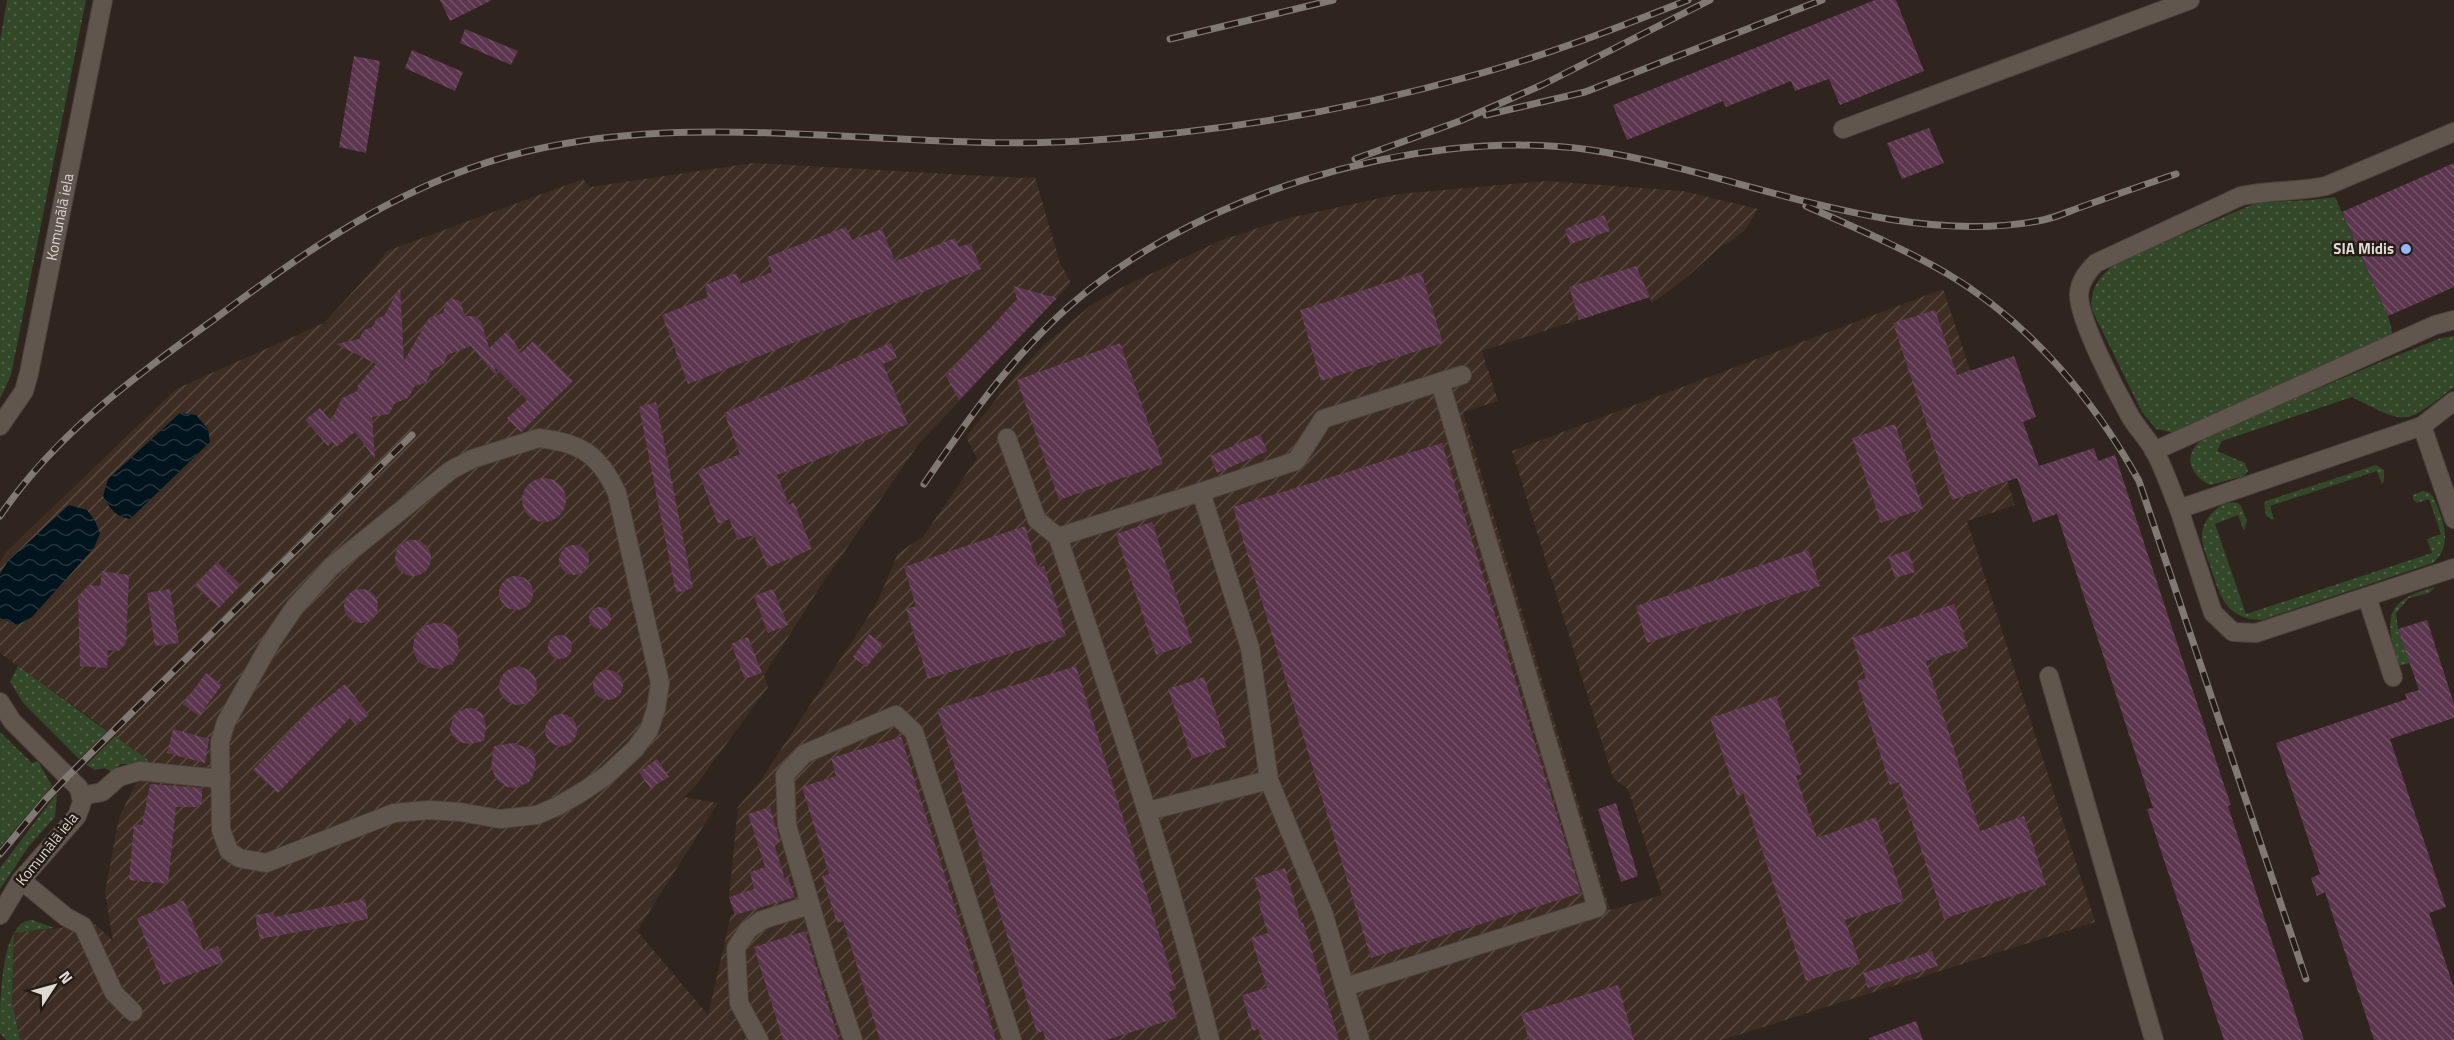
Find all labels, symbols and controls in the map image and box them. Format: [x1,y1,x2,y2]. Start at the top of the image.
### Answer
street label: Komunālā iela [40,171,79,263]
place label: SIA Midis [2333,237,2394,260]
marker: SIA Midis [2399,242,2413,256]
street label: Komunālā iela [10,807,84,890]
north arrow [24,956,84,1016]
text: N [53,966,79,989]

